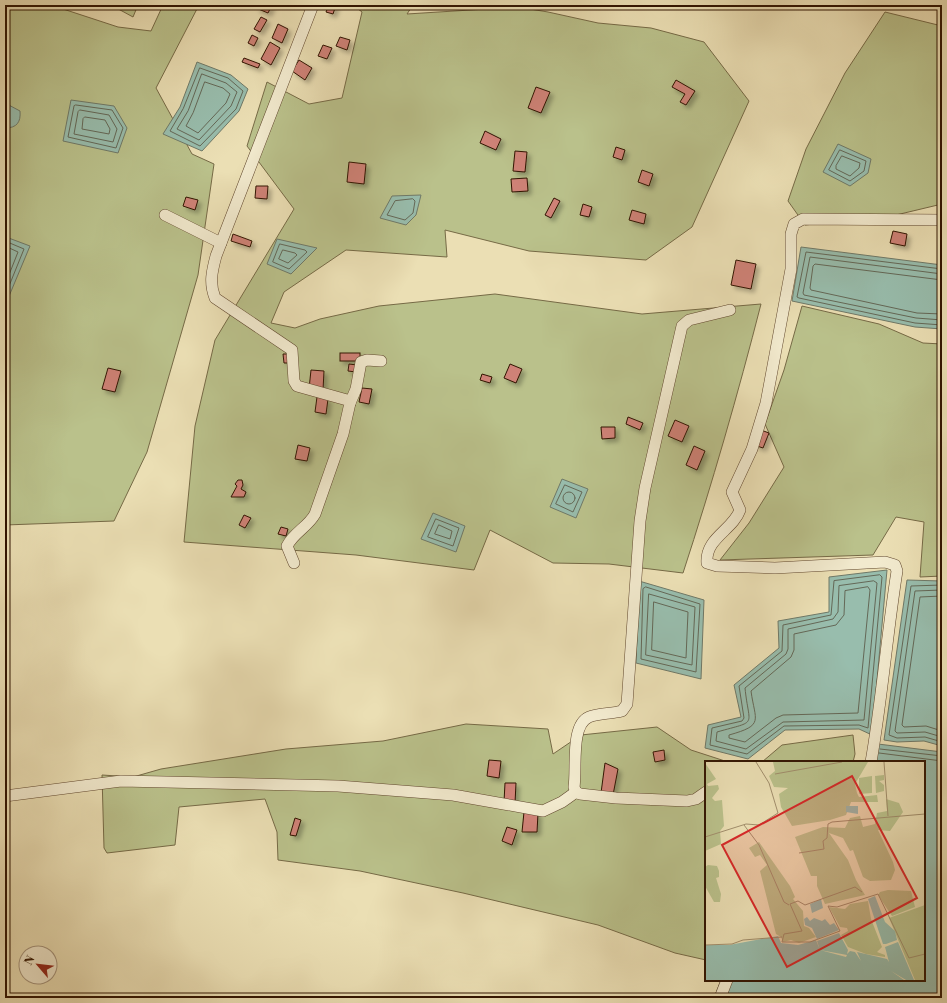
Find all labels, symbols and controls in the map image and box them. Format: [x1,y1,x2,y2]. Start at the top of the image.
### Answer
inset map [705,761,925,981]
north arrow [18,945,58,985]
text: N [22,953,38,968]

